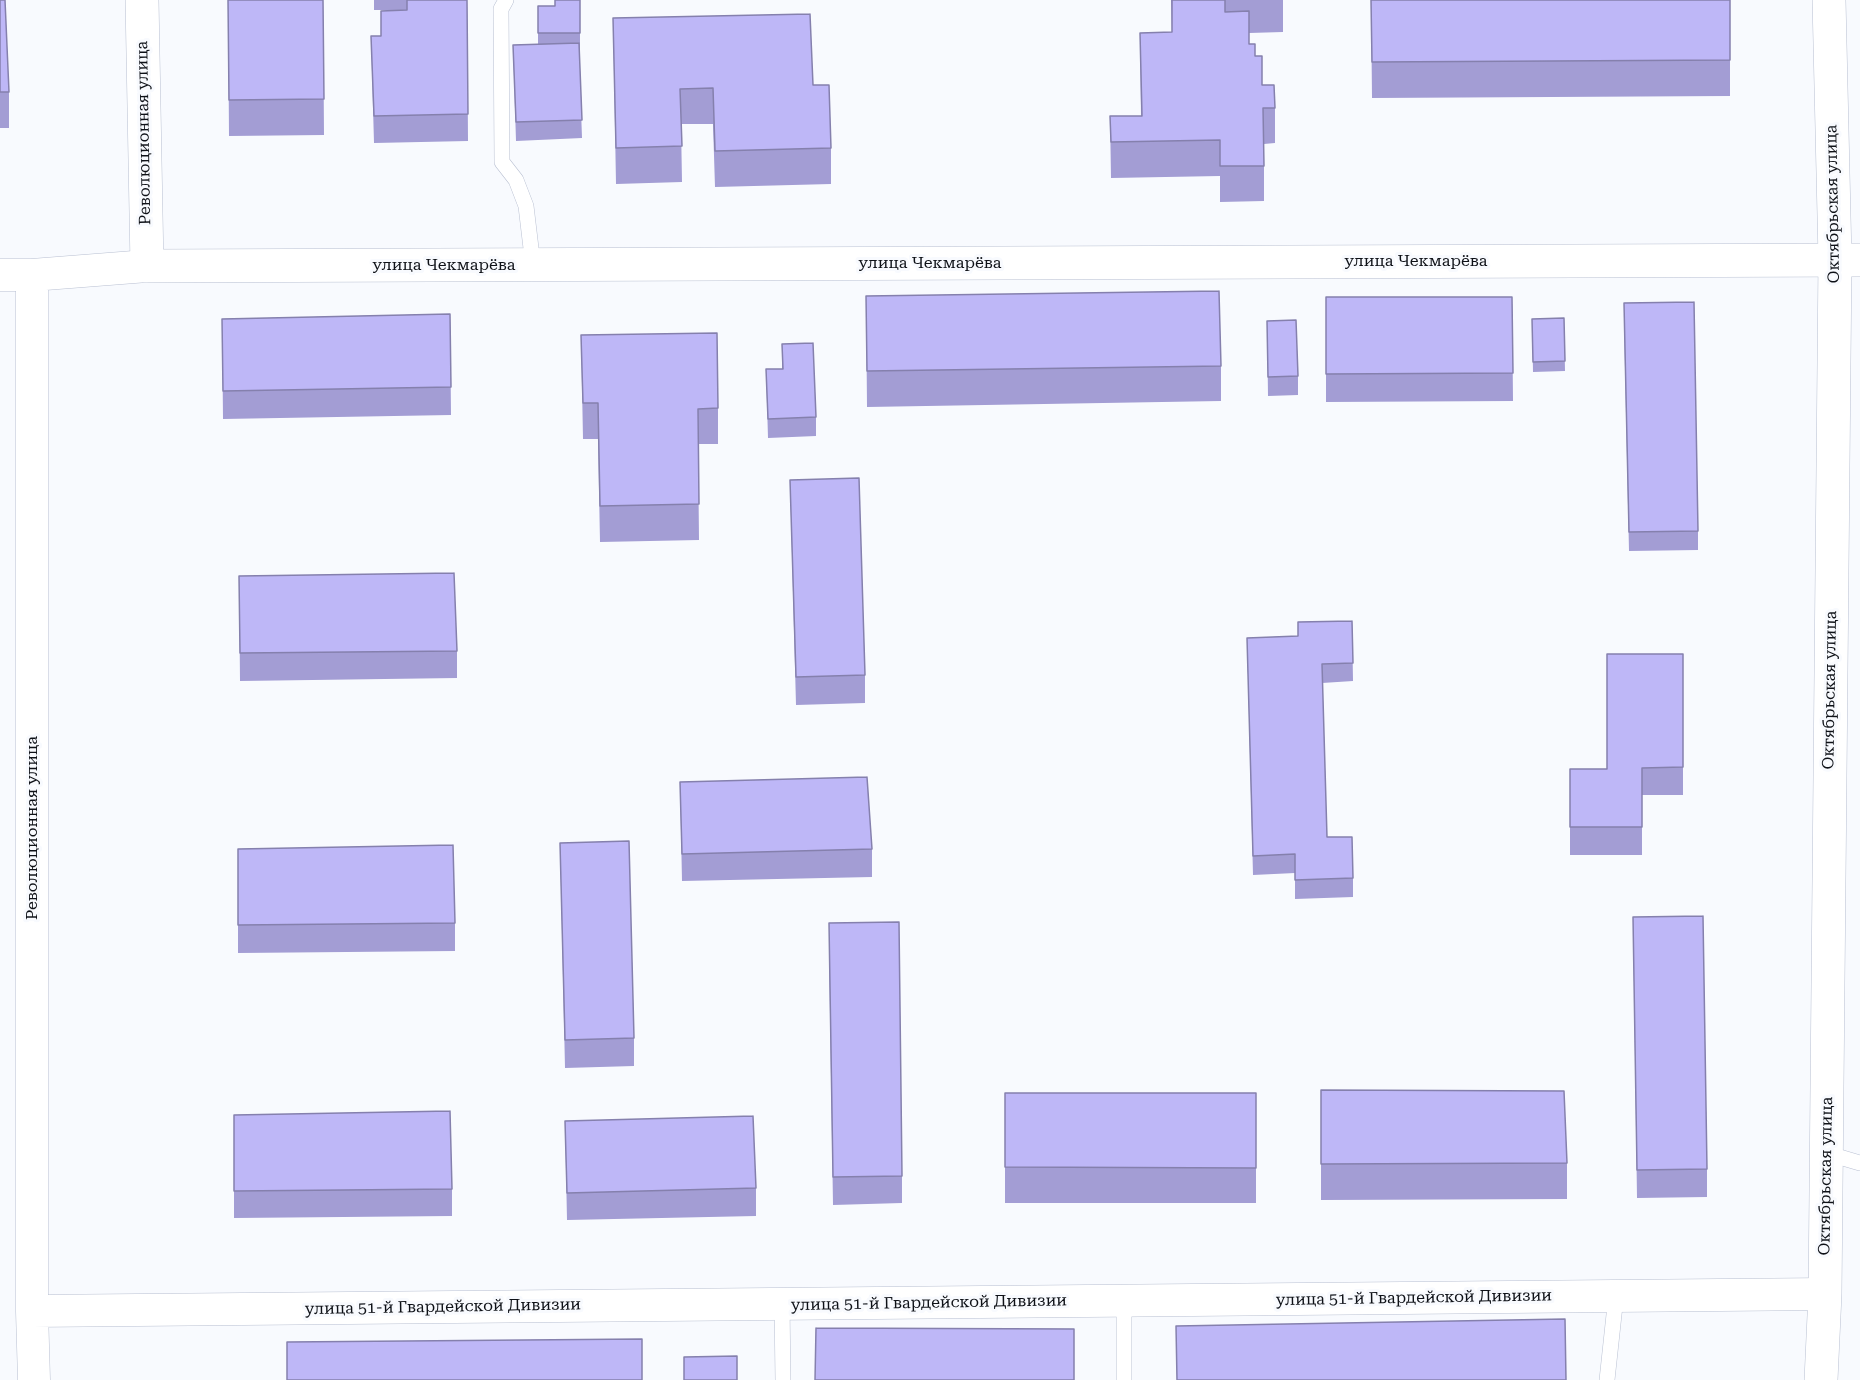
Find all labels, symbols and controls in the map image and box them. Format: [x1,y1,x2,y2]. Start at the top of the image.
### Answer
street label: Революционная улица [133,41,155,225]
street label: Октябрьская улица [1822,125,1844,283]
street label: улица Чекмарёва [1345,251,1487,271]
street label: улица Чекмарёва [859,253,1001,273]
street label: улица Чекмарёва [373,255,515,275]
street label: Октябрьская улица [1819,611,1841,769]
street label: Революционная улица [22,736,42,920]
street label: Октябрьская улица [1815,1097,1837,1255]
street label: улица 51-й Гвардейской Дивизии [1276,1286,1552,1310]
street label: улица 51-й Гвардейской Дивизии [791,1291,1067,1315]
street label: улица 51-й Гвардейской Дивизии [305,1295,581,1319]

